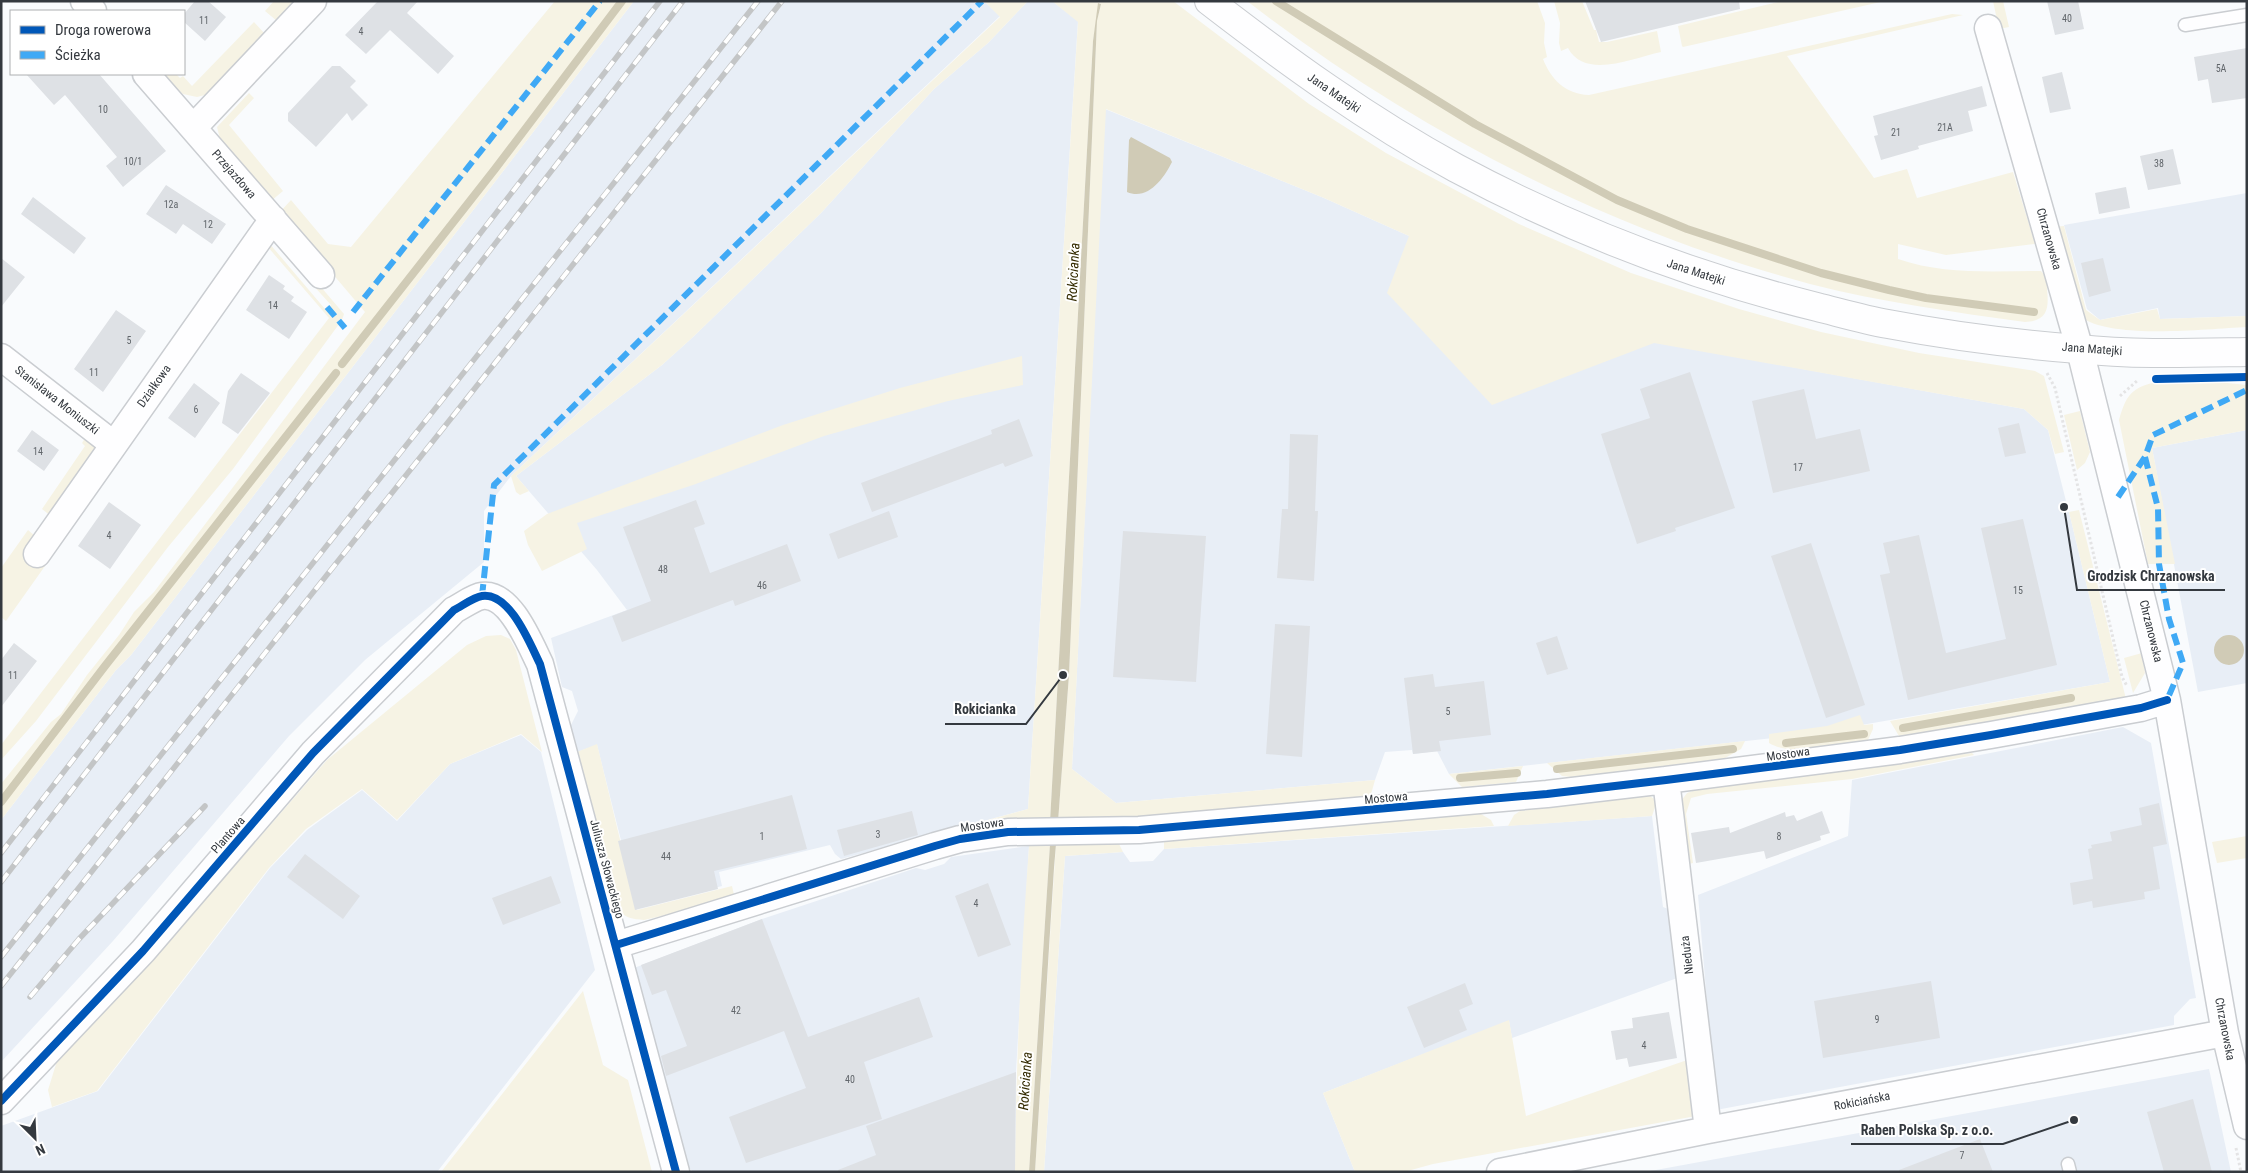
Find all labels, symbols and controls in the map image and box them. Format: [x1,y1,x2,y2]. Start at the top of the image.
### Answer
legend [10,10,185,75]
house number: 40 [2062,13,2072,24]
house number: 11 [199,15,209,26]
text: Droga rowerowa [55,21,151,39]
house number: 4 [359,26,364,37]
text: Ścieżka [55,46,101,64]
house number: 5A [2216,63,2227,74]
street label: Jana Matejki [1305,70,1363,116]
house number: 10 [98,104,108,115]
house number: 21A [1937,122,1953,133]
house number: 21 [1891,127,1901,138]
street label: Przejazdowa [209,147,259,202]
house number: 10/1 [124,156,142,167]
house number: 38 [2154,158,2164,169]
house number: 12a [164,199,179,210]
street label: Chrzanowska [2034,207,2065,272]
house number: 12 [203,219,213,230]
water label: Rokicianka [1063,242,1083,302]
street label: Jana Matejki [1665,256,1727,288]
house number: 14 [268,300,278,311]
house number: 5 [127,335,132,346]
street label: Jana Matejki [2061,340,2123,358]
street label: Działkowa [134,362,174,410]
street label: Stanisława Moniuszki [12,363,102,437]
house number: 11 [89,367,99,378]
house number: 6 [194,404,199,415]
house number: 14 [33,446,43,457]
house number: 17 [1793,462,1803,473]
house number: 4 [107,530,112,541]
callout: Grodzisk Chrzanowska [2077,561,2225,590]
house number: 48 [658,564,668,575]
text: Grodzisk Chrzanowska [2087,568,2215,584]
house number: 46 [757,580,767,591]
house number: 15 [2013,585,2023,596]
street label: Chrzanowska [2137,598,2166,664]
house number: 11 [8,670,18,681]
callout: Rokicianka [945,695,1026,724]
text: Rokicianka [954,701,1016,717]
house number: 5 [1446,706,1451,717]
street label: Mostowa [1765,744,1811,764]
street label: Mostowa [1364,789,1409,807]
street label: Plantowa [208,814,248,856]
street label: Mostowa [959,815,1005,835]
street label: Juliusza Słowackiego [587,818,627,920]
house number: 3 [876,829,881,840]
house number: 1 [760,831,764,842]
house number: 8 [1777,831,1782,842]
house number: 44 [661,851,671,862]
house number: 4 [974,898,979,909]
street label: Nieduża [1678,935,1696,975]
street label: Chrzanowska [2212,996,2238,1062]
house number: 42 [731,1005,741,1016]
house number: 9 [1875,1014,1880,1025]
house number: 4 [1642,1040,1647,1051]
water label: Rokicianka [1015,1051,1035,1111]
house number: 40 [845,1074,855,1085]
street label: Rokiciańska [1833,1089,1892,1113]
north arrow [10,1113,60,1163]
callout: Raben Polska Sp. z o.o. [1851,1115,2003,1144]
text: Raben Polska Sp. z o.o. [1861,1122,1993,1138]
text: N [33,1141,47,1159]
house number: 7 [1960,1150,1965,1161]

